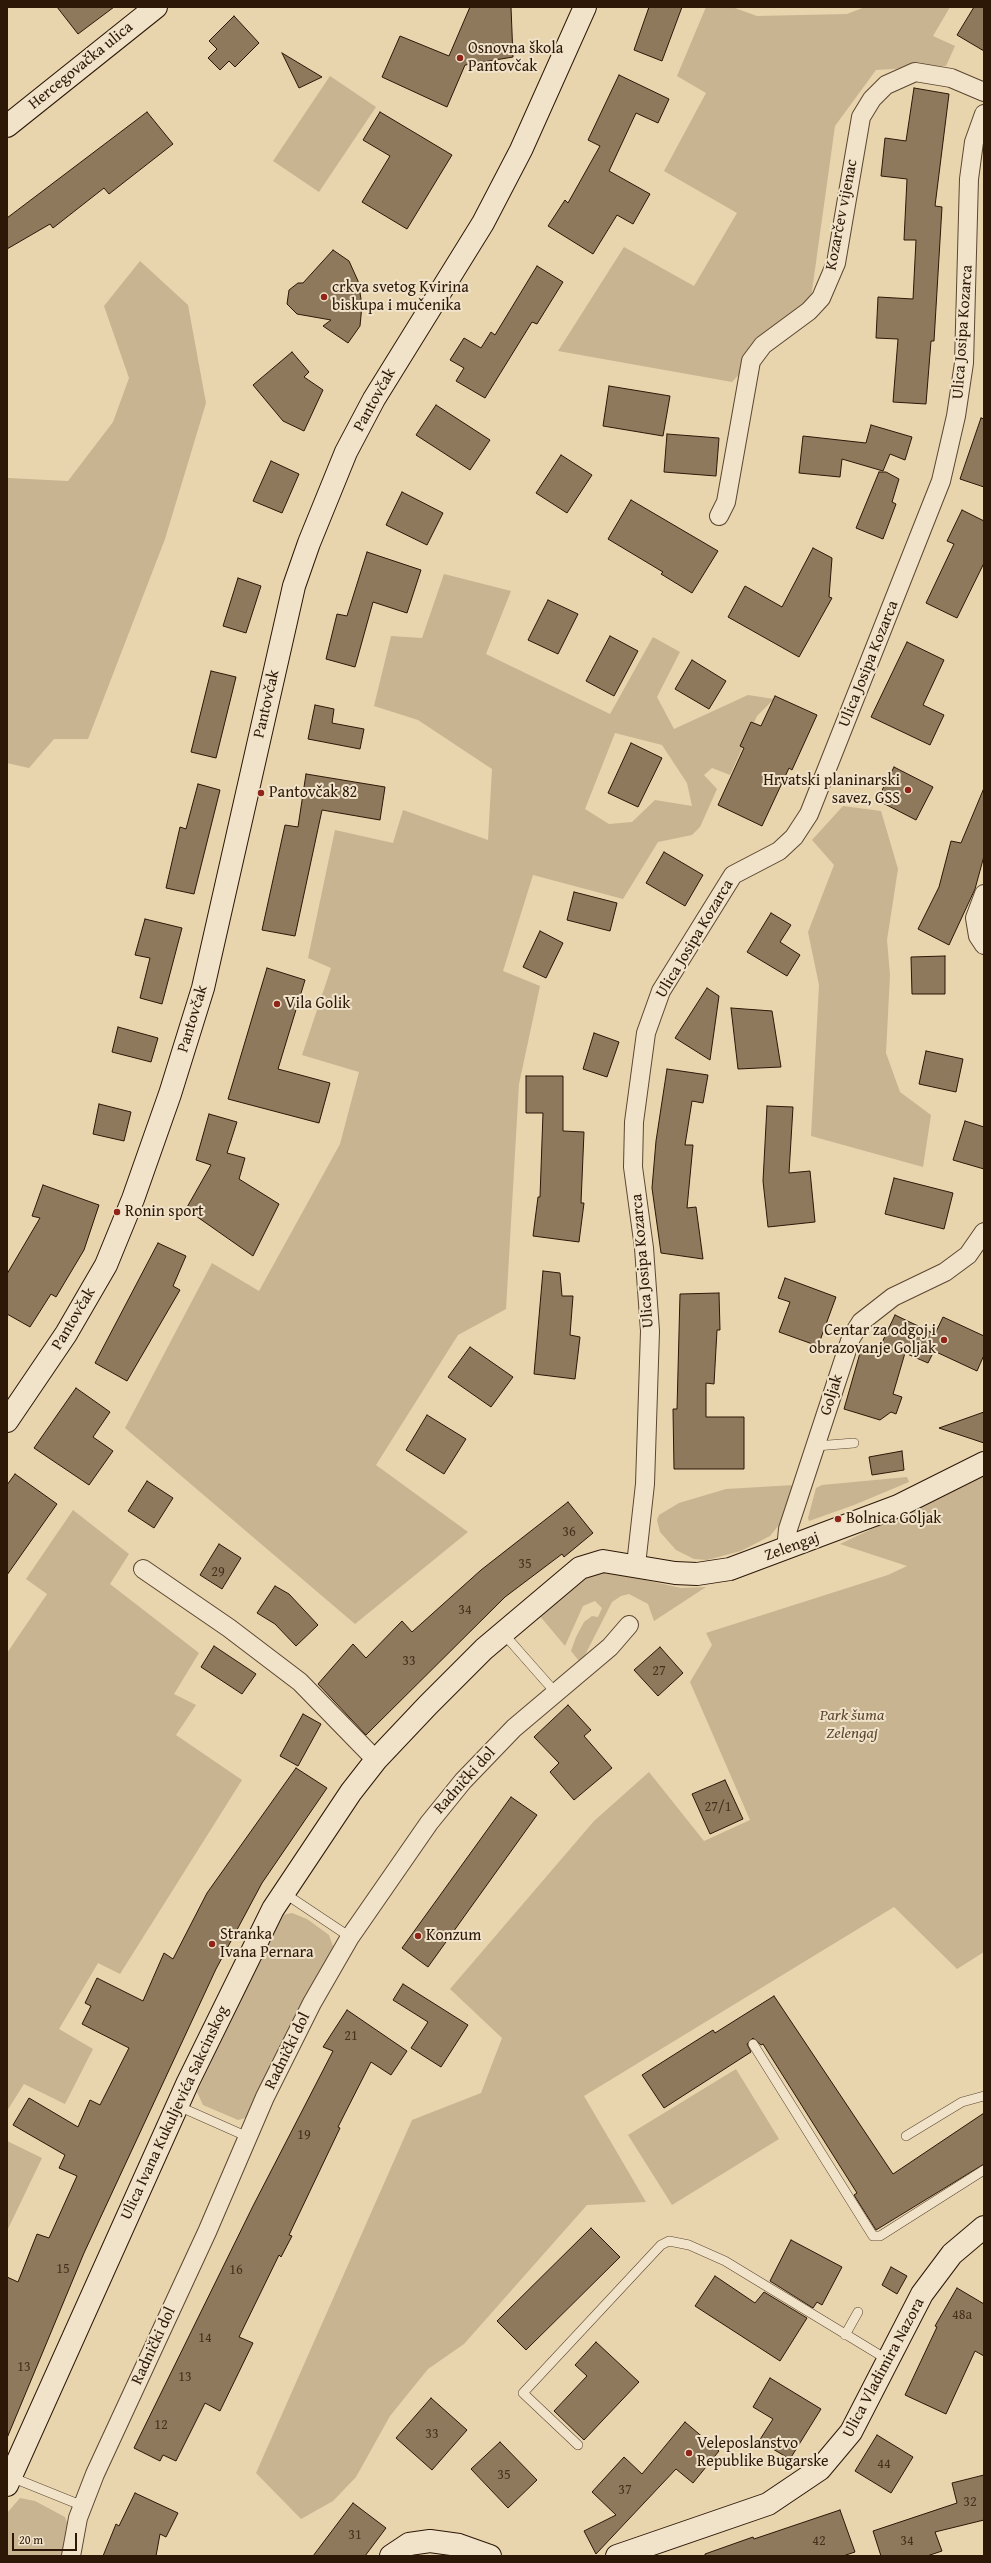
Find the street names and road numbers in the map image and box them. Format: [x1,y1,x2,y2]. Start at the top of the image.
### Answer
street label: Hercegovačka ulica [25,18,137,114]
street label: Kozarčev vijenac [822,158,862,272]
street label: Ulica Josipa Kozarca [949,264,977,400]
street label: Pantovčak [350,365,400,435]
street label: Ulica Josipa Kozarca [835,598,903,730]
street label: Pantovčak [250,668,284,740]
street label: Ulica Josipa Kozarca [652,876,738,1002]
street label: Pantovčak [174,983,212,1055]
street label: Ulica Josipa Kozarca [628,1193,658,1329]
street label: Pantovčak [48,1284,100,1354]
street label: Goljak [816,1372,848,1418]
street label: Zelengaj [762,1528,822,1566]
street label: Radnički dol [430,1744,500,1818]
street label: Ulica Ivana Kukuljevića Sakcinskog [117,2003,233,2223]
street label: Radnički dol [261,2009,315,2093]
street label: Ulica Vladimira Nazora [839,2295,929,2441]
street label: Radnički dol [128,2304,180,2388]

